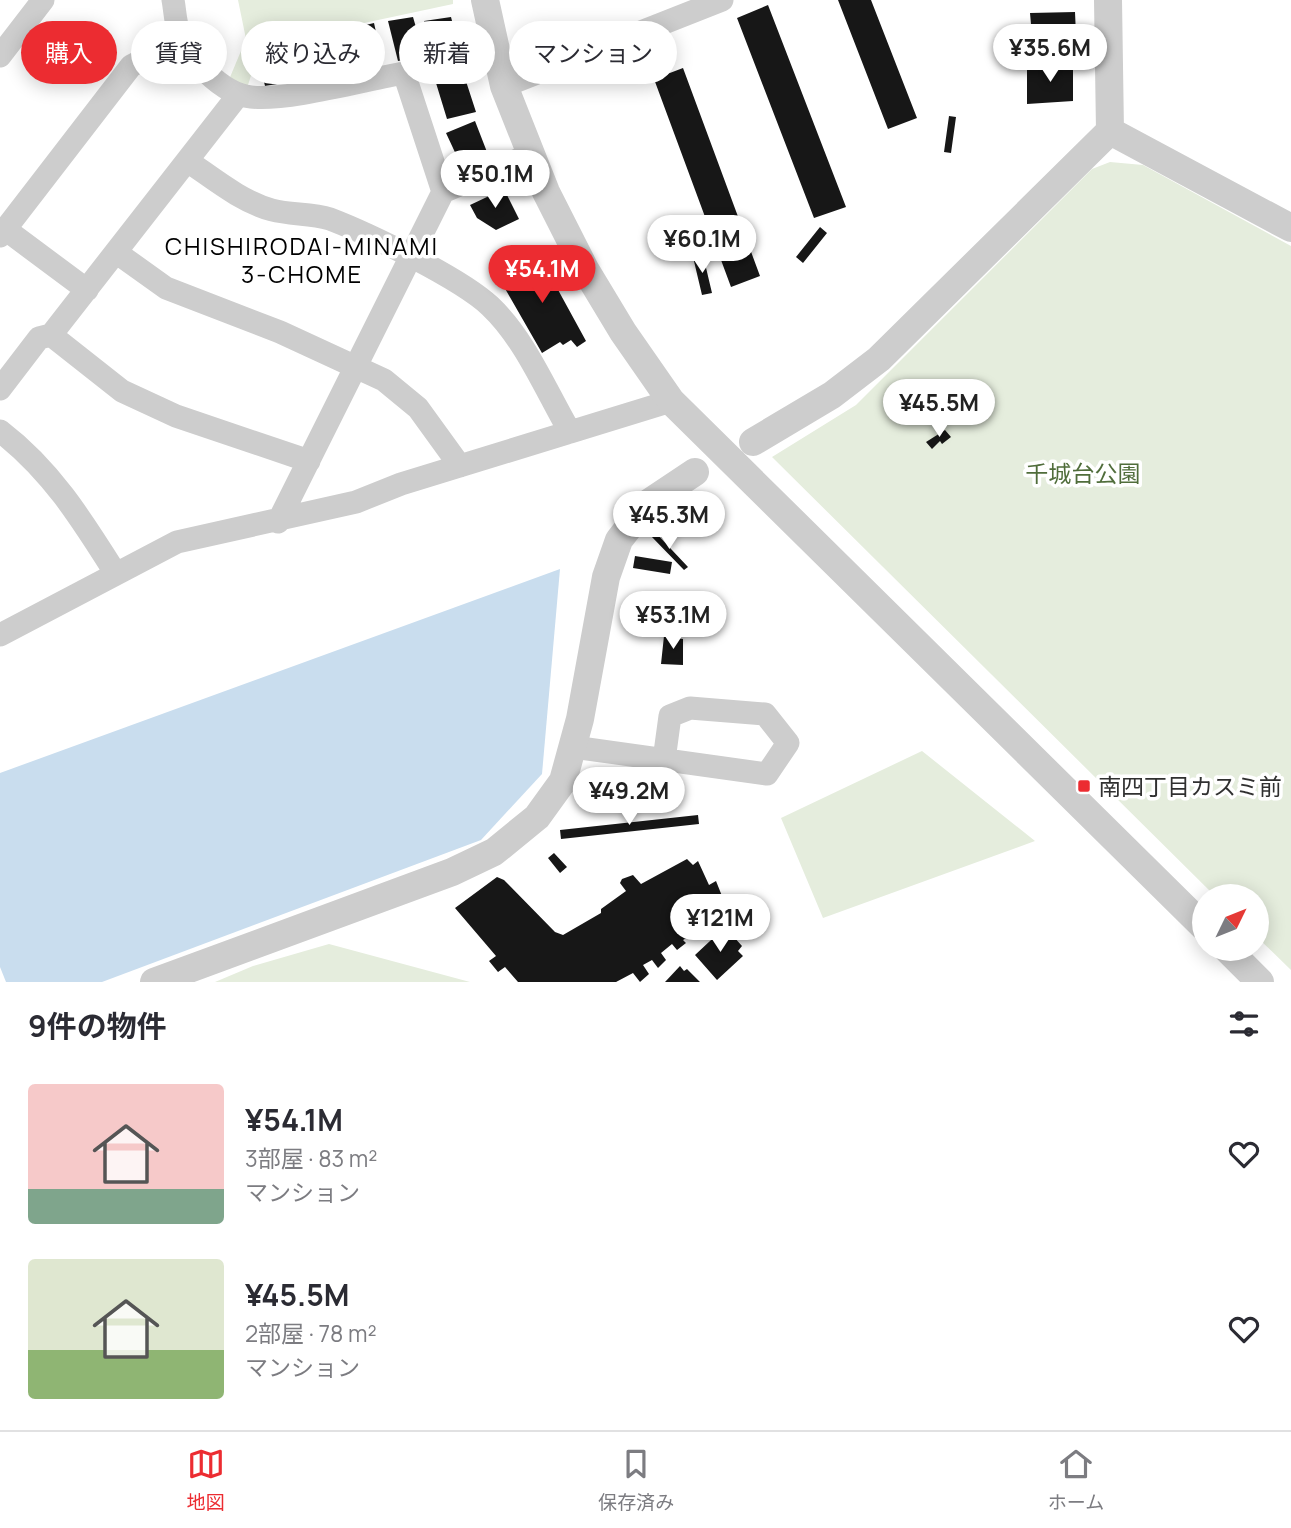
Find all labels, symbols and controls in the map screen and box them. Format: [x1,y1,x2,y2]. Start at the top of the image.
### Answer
chip: 購入 [21,21,117,84]
chip: 賃貸 [131,21,227,84]
chip: 絞り込み [241,21,385,84]
chip: 新着 [399,21,495,84]
chip: マンション [509,21,677,84]
pin: ¥35.6M [993,24,1107,84]
text: ¥35.6M [1009,31,1091,63]
pin: ¥50.1M [438,150,552,210]
text: ¥50.1M [457,157,533,189]
pin: ¥60.1M [645,216,759,275]
text: ¥60.1M [663,222,741,254]
district label: CHISHIRODAI-MINAMI 3-CHOME [165,229,439,290]
pin: ¥54.1M [485,246,599,305]
text: ¥54.1M [504,252,580,284]
pin: ¥45.5M [882,380,996,439]
text: ¥45.5M [899,386,979,418]
park label: 千城台公園 [1026,457,1141,489]
pin: ¥45.3M [612,491,726,551]
text: ¥45.3M [629,498,709,530]
pin: ¥53.1M [616,592,730,651]
text: ¥53.1M [636,598,710,630]
pin: ¥49.2M [572,768,686,827]
place label: 南四丁目カスミ前 [1098,770,1282,802]
text: ¥49.2M [589,774,669,806]
marker: 南四丁目カスミ前 [1076,778,1092,794]
north arrow [1192,884,1269,961]
map controls [1192,884,1269,961]
pin: ¥121M [671,894,769,954]
text: ¥121M [686,901,754,933]
text: 9件の物件 [28,1005,167,1046]
icon: filters [1225,1005,1263,1043]
text: ¥54.1M [245,1099,343,1140]
icon: home [84,1112,168,1196]
icon: heart [1225,1135,1263,1173]
text: 3部屋 · 83 m² [245,1142,378,1174]
text: マンション [245,1176,360,1208]
text: ¥45.5M [245,1274,349,1315]
icon: home [84,1287,168,1371]
icon: heart [1225,1310,1263,1348]
text: 2部屋 · 78 m² [245,1317,377,1349]
text: マンション [245,1351,360,1383]
tab: 地図 [187,1445,225,1515]
tab: 保存済み [598,1445,674,1515]
tab: ホーム [1048,1445,1104,1515]

